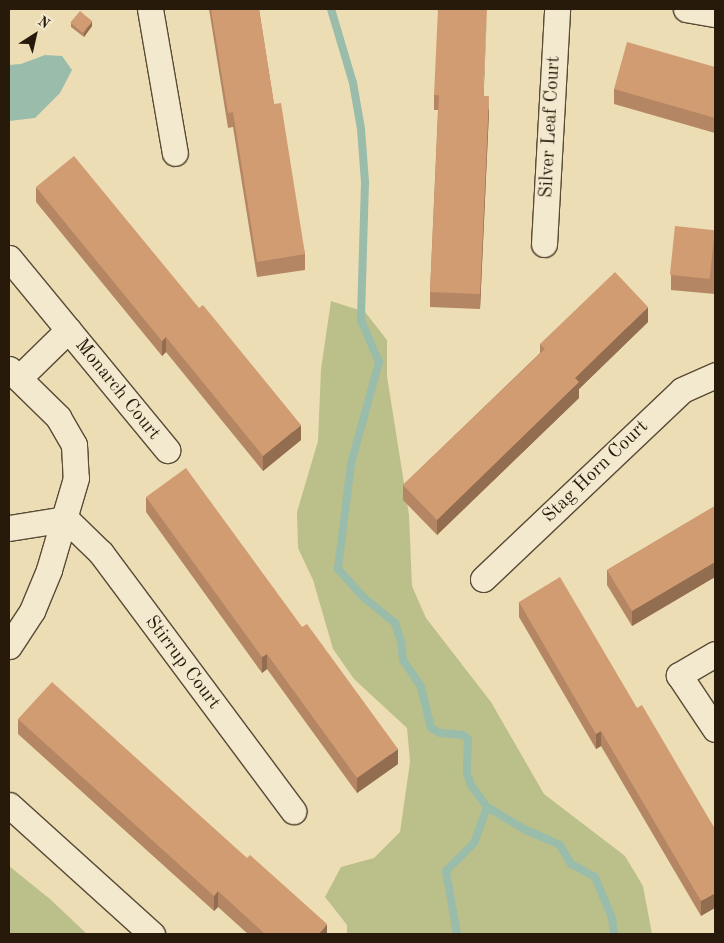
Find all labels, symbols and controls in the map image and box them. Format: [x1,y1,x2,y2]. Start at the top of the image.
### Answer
north arrow [10,10,60,60]
text: N [35,14,52,32]
street label: Silver Leaf Court [536,55,566,199]
street label: Monarch Court [69,335,165,445]
street label: Stag Horn Court [538,416,654,528]
street label: Stirrup Court [139,612,225,714]

